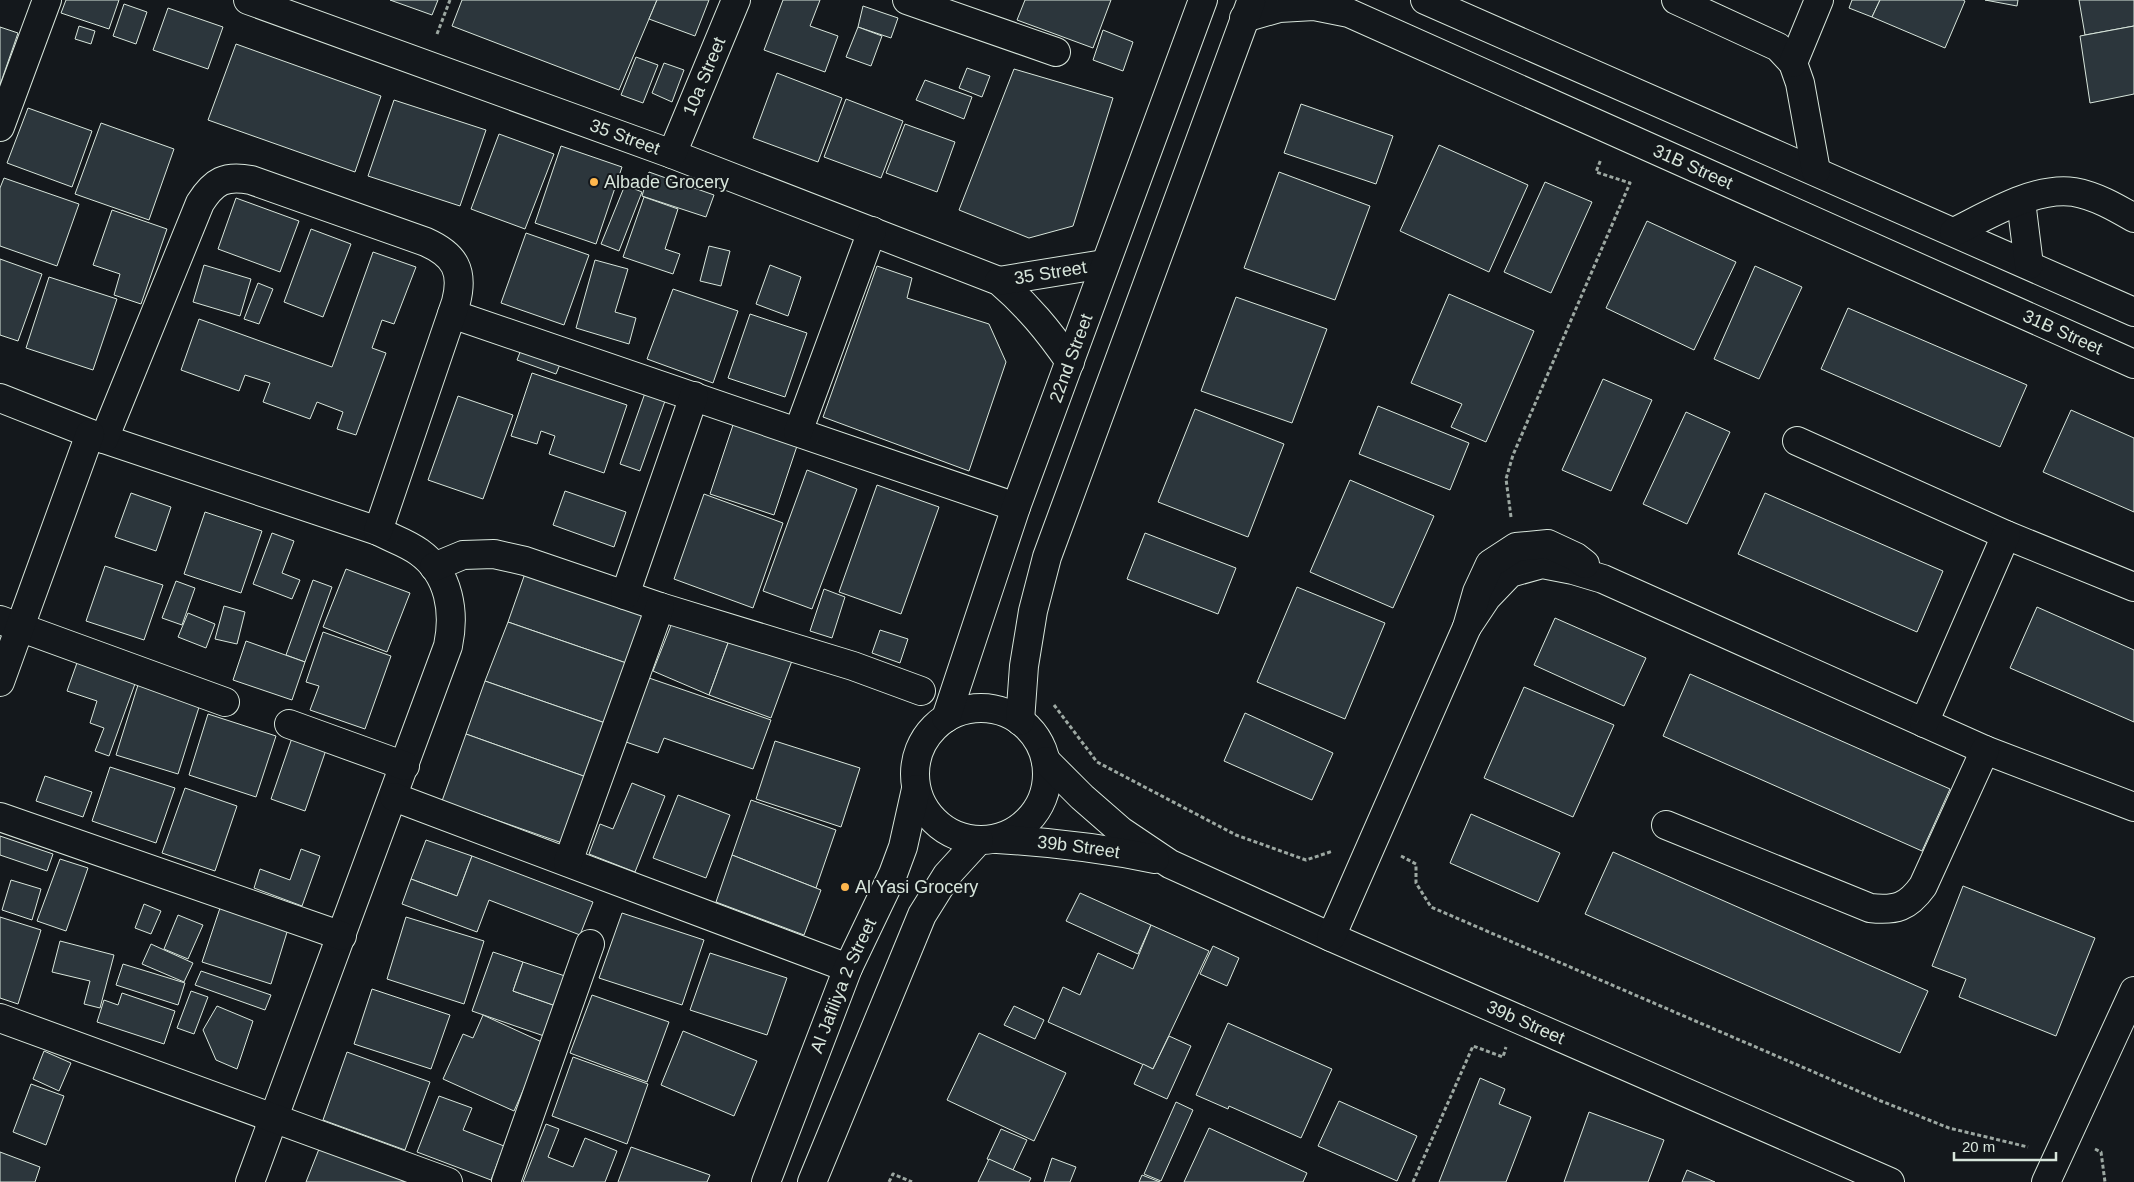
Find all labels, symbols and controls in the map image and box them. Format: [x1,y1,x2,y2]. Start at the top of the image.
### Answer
street label: 10a Street [679,34,729,119]
street label: 35 Street [587,115,663,159]
street label: 31B Street [1650,140,1736,193]
place label: Albade Grocery [604,172,729,192]
marker: Albade Grocery [588,176,600,188]
street label: 35 Street [1013,257,1088,288]
street label: 31B Street [2020,306,2106,359]
street label: 22nd Street [1045,311,1096,405]
street label: 39b Street [1036,832,1121,862]
place label: Al Yasi Grocery [855,877,978,897]
marker: Al Yasi Grocery [839,881,851,893]
street label: Al Jafiliya 2 Street [806,915,880,1056]
street label: 39b Street [1484,996,1568,1048]
scale bar [1954,1130,2056,1162]
text: 20 m [1962,1138,1995,1155]

